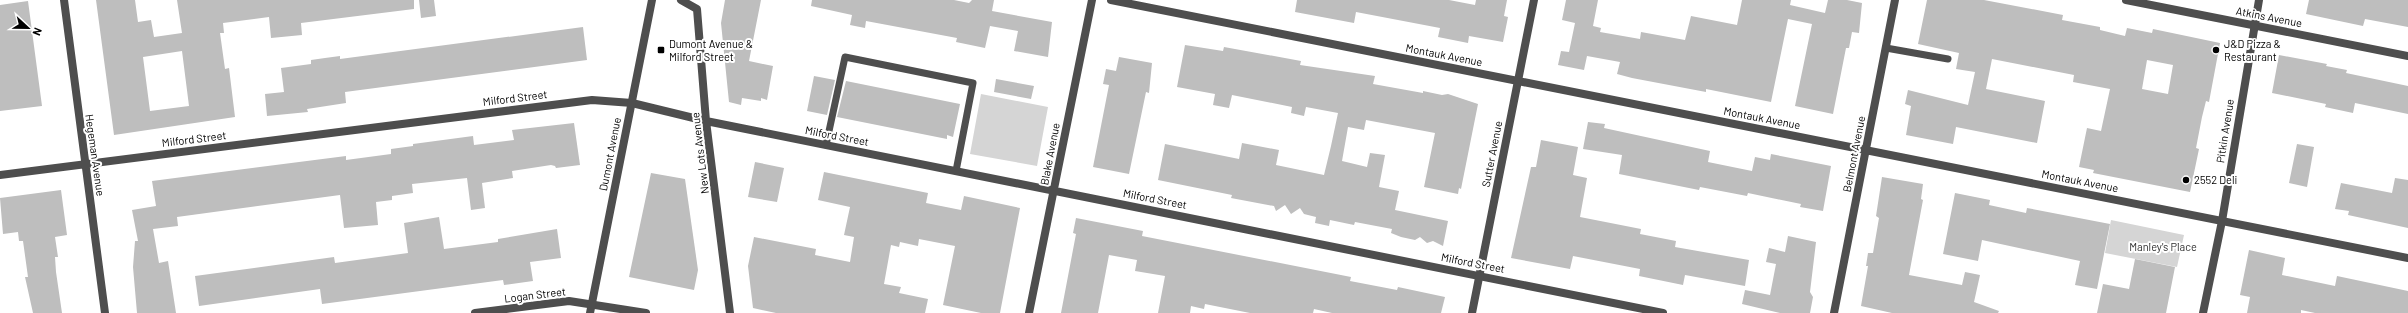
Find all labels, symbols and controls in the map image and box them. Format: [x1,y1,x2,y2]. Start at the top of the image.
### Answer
street label: Atkins Avenue [2235,4,2303,29]
north arrow [8,8,48,48]
text: N [30,26,45,38]
place label: Dumont Avenue & Milford Street [669,37,753,63]
place label: J&D Pizza & Restaurant [2224,37,2281,63]
street label: Montauk Avenue [1405,41,1484,68]
marker: Dumont Avenue & Milford Street [656,45,666,55]
marker: J&D Pizza & Restaurant [2211,45,2221,55]
street label: Milford Street [482,87,548,108]
street label: Pitkin Avenue [2213,98,2236,164]
street label: Montauk Avenue [1723,104,1802,131]
street label: New Lots Avenue [688,111,711,195]
street label: Hegeman Avenue [83,113,108,197]
street label: Belmont Avenue [1840,115,1867,193]
street label: Dumont Avenue [596,116,623,192]
street label: Sutter Avenue [1479,120,1504,188]
street label: Blake Avenue [1037,121,1062,186]
street label: Milford Street [804,123,870,148]
street label: Milford Street [161,128,227,149]
street label: Montauk Avenue [2041,167,2120,194]
place label: 2552 Deli [2194,173,2237,186]
marker: 2552 Deli [2181,175,2191,185]
street label: Milford Street [1122,186,1188,211]
park label: Manley's Place [2129,240,2197,253]
street label: Milford Street [1440,250,1506,275]
street label: Logan Street [503,284,566,305]

